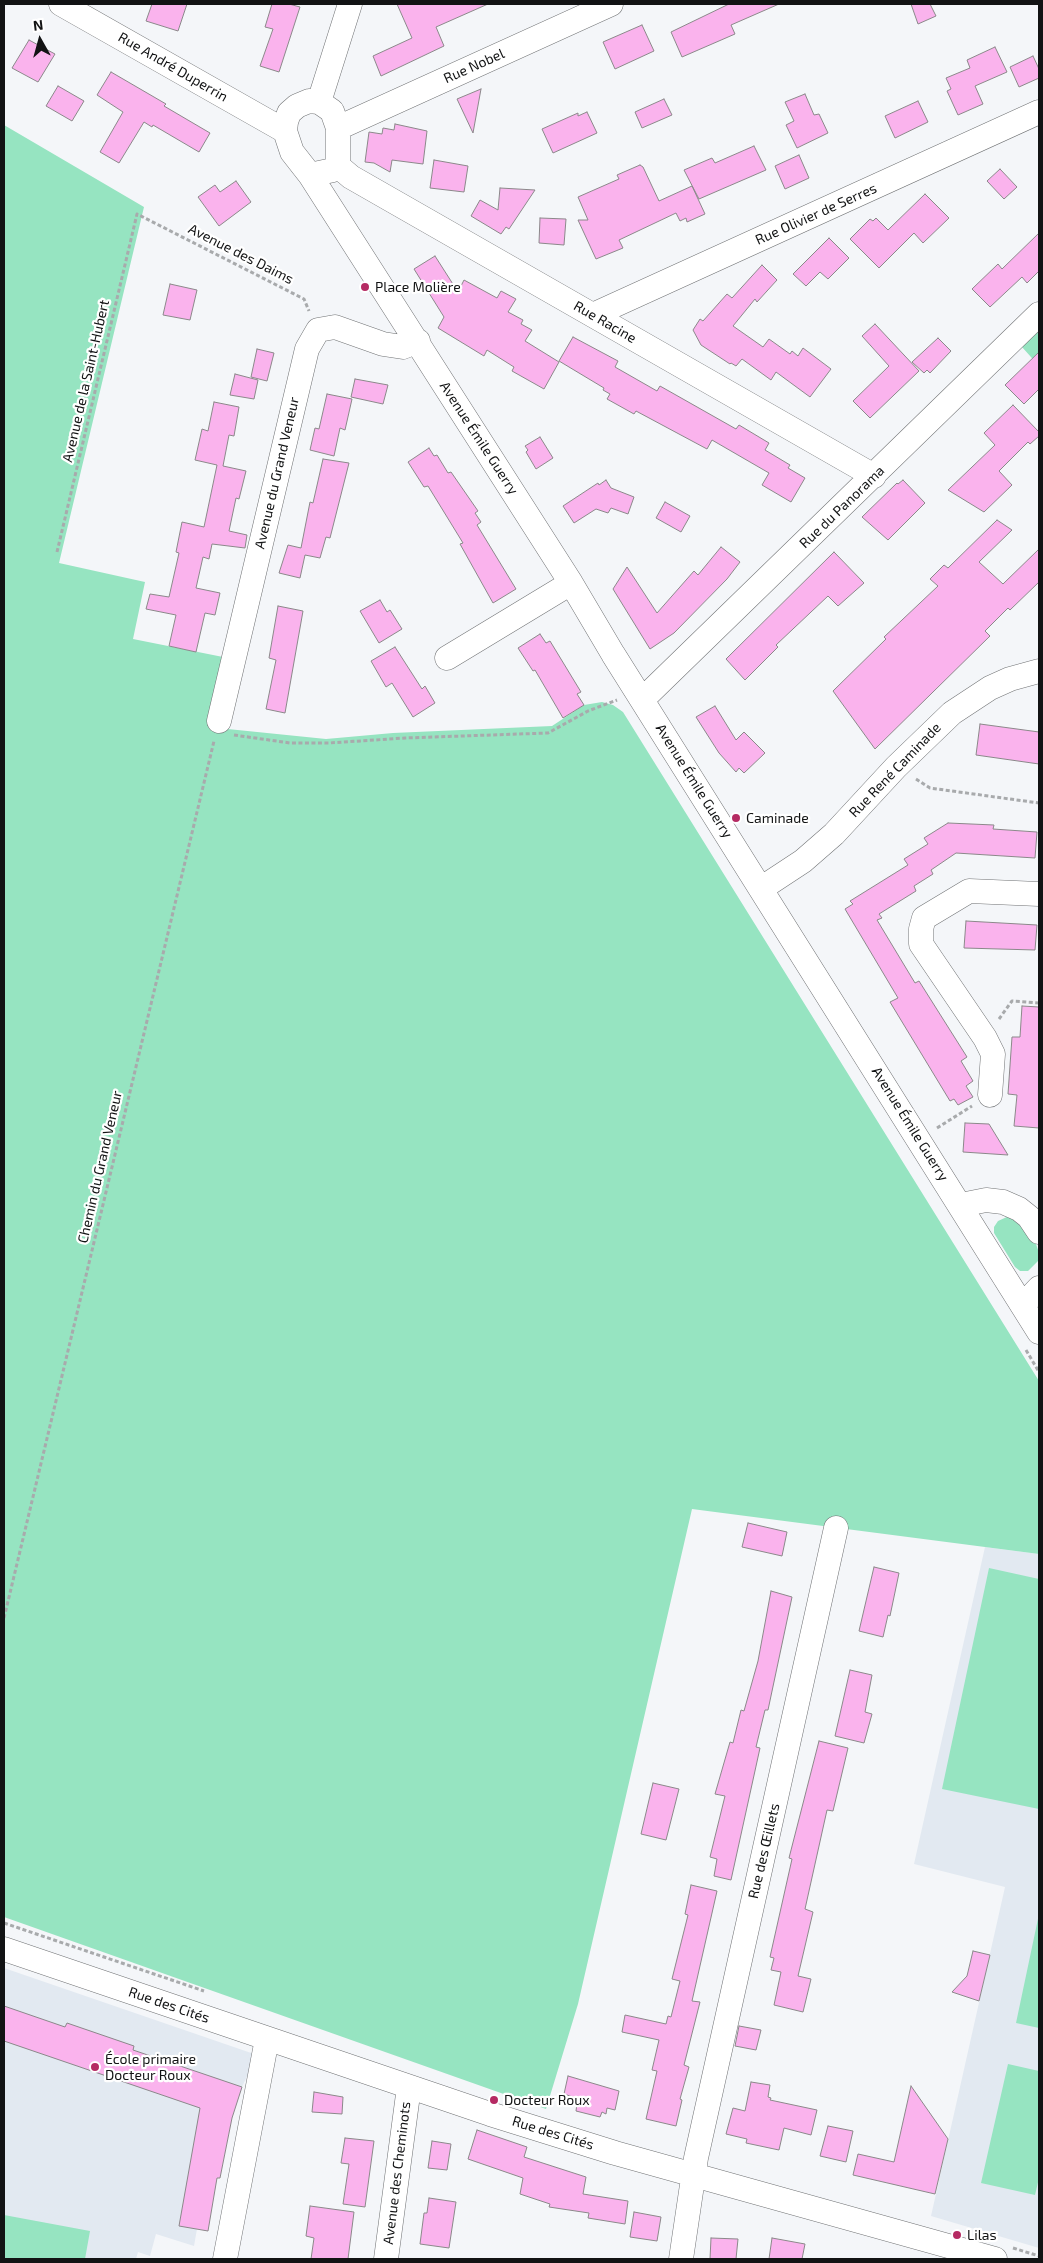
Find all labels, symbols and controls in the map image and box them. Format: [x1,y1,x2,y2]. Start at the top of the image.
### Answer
north arrow [15,15,65,65]
text: N [32,16,44,34]
street label: Rue André Duperrin [115,29,231,105]
street label: Rue Nobel [441,45,507,87]
street label: Rue Olivier de Serres [753,180,879,248]
street label: Avenue des Daims [186,220,296,288]
place label: Place Molière [375,279,461,295]
marker: Place Molière [359,281,371,293]
street label: Rue Racine [571,297,639,347]
street label: Avenue de la Saint-Hubert [59,298,113,464]
street label: Avenue Émile Guerry [436,378,522,498]
street label: Avenue du Grand Veneur [251,395,303,551]
street label: Rue du Panorama [796,462,888,552]
street label: Rue René Caminade [846,719,944,821]
street label: Avenue Émile Guerry [652,721,736,841]
place label: Caminade [746,810,809,826]
marker: Caminade [730,812,742,824]
street label: Avenue Émile Guerry [868,1064,952,1184]
street label: Chemin du Grand Veneur [74,1089,126,1245]
street label: Rue des Œillets [745,1802,783,1900]
street label: Rue des Cités [126,1983,212,2027]
place label: École primaire Docteur Roux [105,2051,196,2084]
marker: École primaire Docteur Roux [89,2061,101,2073]
place label: Docteur Roux [504,2092,590,2108]
marker: Docteur Roux [488,2094,500,2106]
street label: Avenue des Cheminots [380,2101,414,2245]
street label: Rue des Cités [510,2113,596,2153]
place label: Lilas [967,2227,997,2243]
marker: Lilas [951,2229,963,2241]

